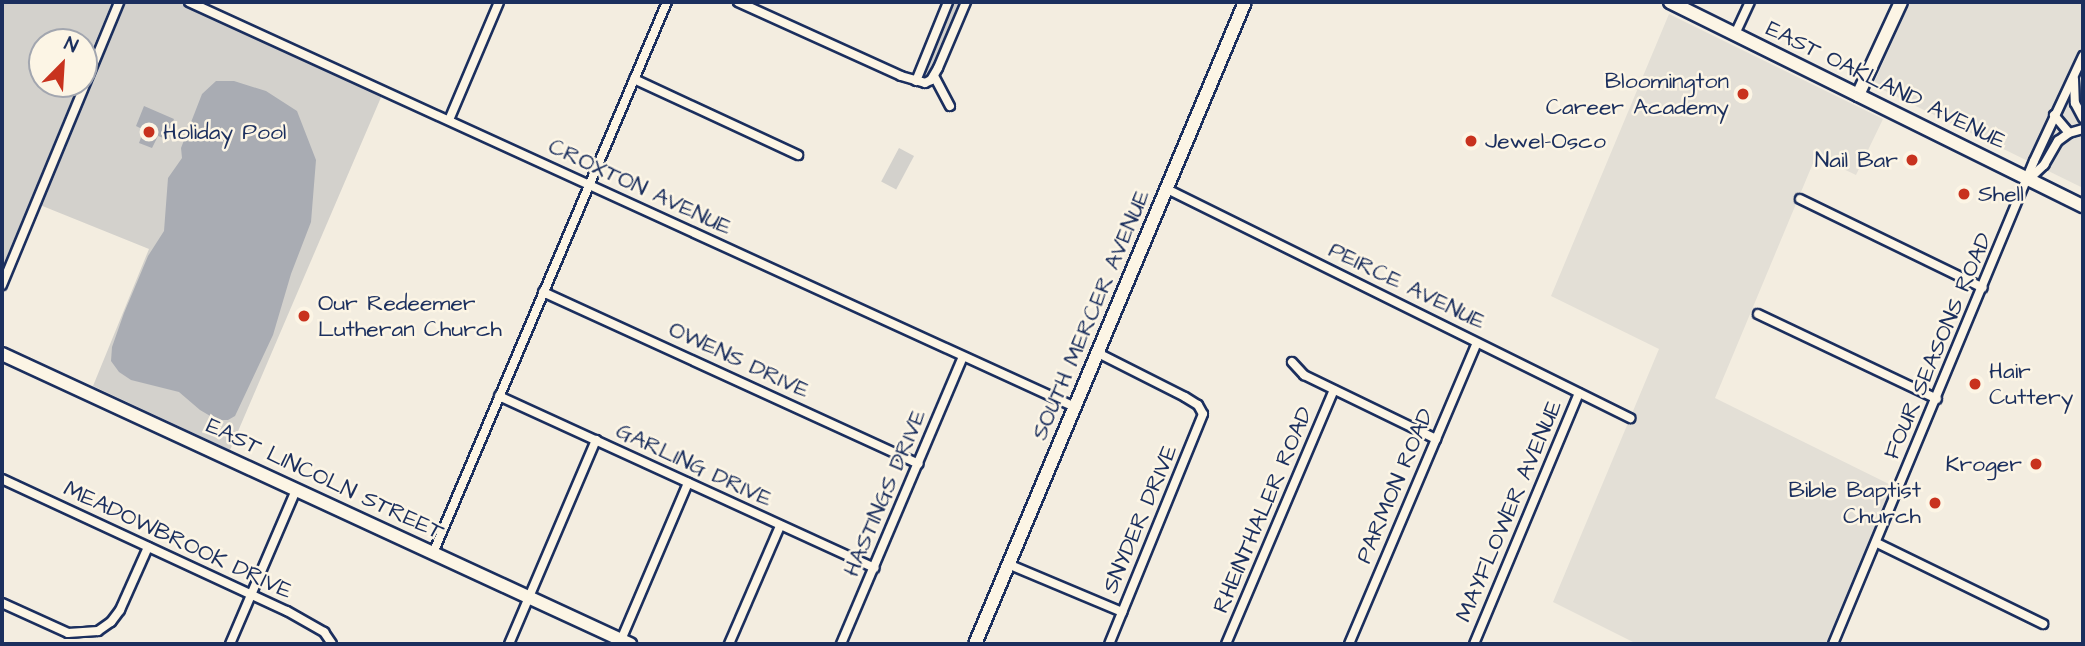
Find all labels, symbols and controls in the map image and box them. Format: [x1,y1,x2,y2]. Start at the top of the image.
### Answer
street label: EAST OAKLAND AVENUE [1761,15,2011,155]
north arrow [28,28,98,98]
text: N [60,30,82,60]
place label: Bloomington Career Academy [1546,67,1729,121]
marker: Bloomington Career Academy [1735,86,1751,102]
place label: Holiday Pool [163,118,286,146]
marker: Holiday Pool [141,124,157,140]
place label: Jewel-Osco [1485,127,1606,155]
street label: CROXTON AVENUE [544,132,736,242]
marker: Jewel-Osco [1463,133,1479,149]
place label: Nail Bar [1815,146,1898,174]
marker: Nail Bar [1904,152,1920,168]
place label: Shell [1978,180,2024,208]
street label: SOUTH MERCER AVENUE [1026,186,1156,444]
marker: Shell [1956,186,1972,202]
street label: FOUR SEASONS ROAD [1878,229,1998,463]
street label: PEIRCE AVENUE [1324,236,1490,336]
place label: Our Redeemer Lutheran Church [318,289,502,343]
marker: Our Redeemer Lutheran Church [296,308,312,324]
street label: OWENS DRIVE [664,315,814,405]
place label: Hair Cuttery [1989,357,2073,411]
marker: Hair Cuttery [1967,376,1983,392]
street label: MAYFLOWER AVENUE [1450,396,1568,626]
street label: RHEINTHALER ROAD [1207,403,1319,617]
street label: HASTINGS DRIVE [837,405,933,581]
street label: PARMON ROAD [1350,405,1440,567]
street label: EAST LINCOLN STREET [202,412,448,546]
street label: GARLING DRIVE [612,417,776,513]
street label: SNYDER DRIVE [1096,441,1184,597]
place label: Kroger [1945,450,2022,478]
marker: Kroger [2028,456,2044,472]
street label: MEADOWBROOK DRIVE [59,475,297,605]
place label: Bible Baptist Church [1789,476,1921,530]
marker: Bible Baptist Church [1927,495,1943,511]

